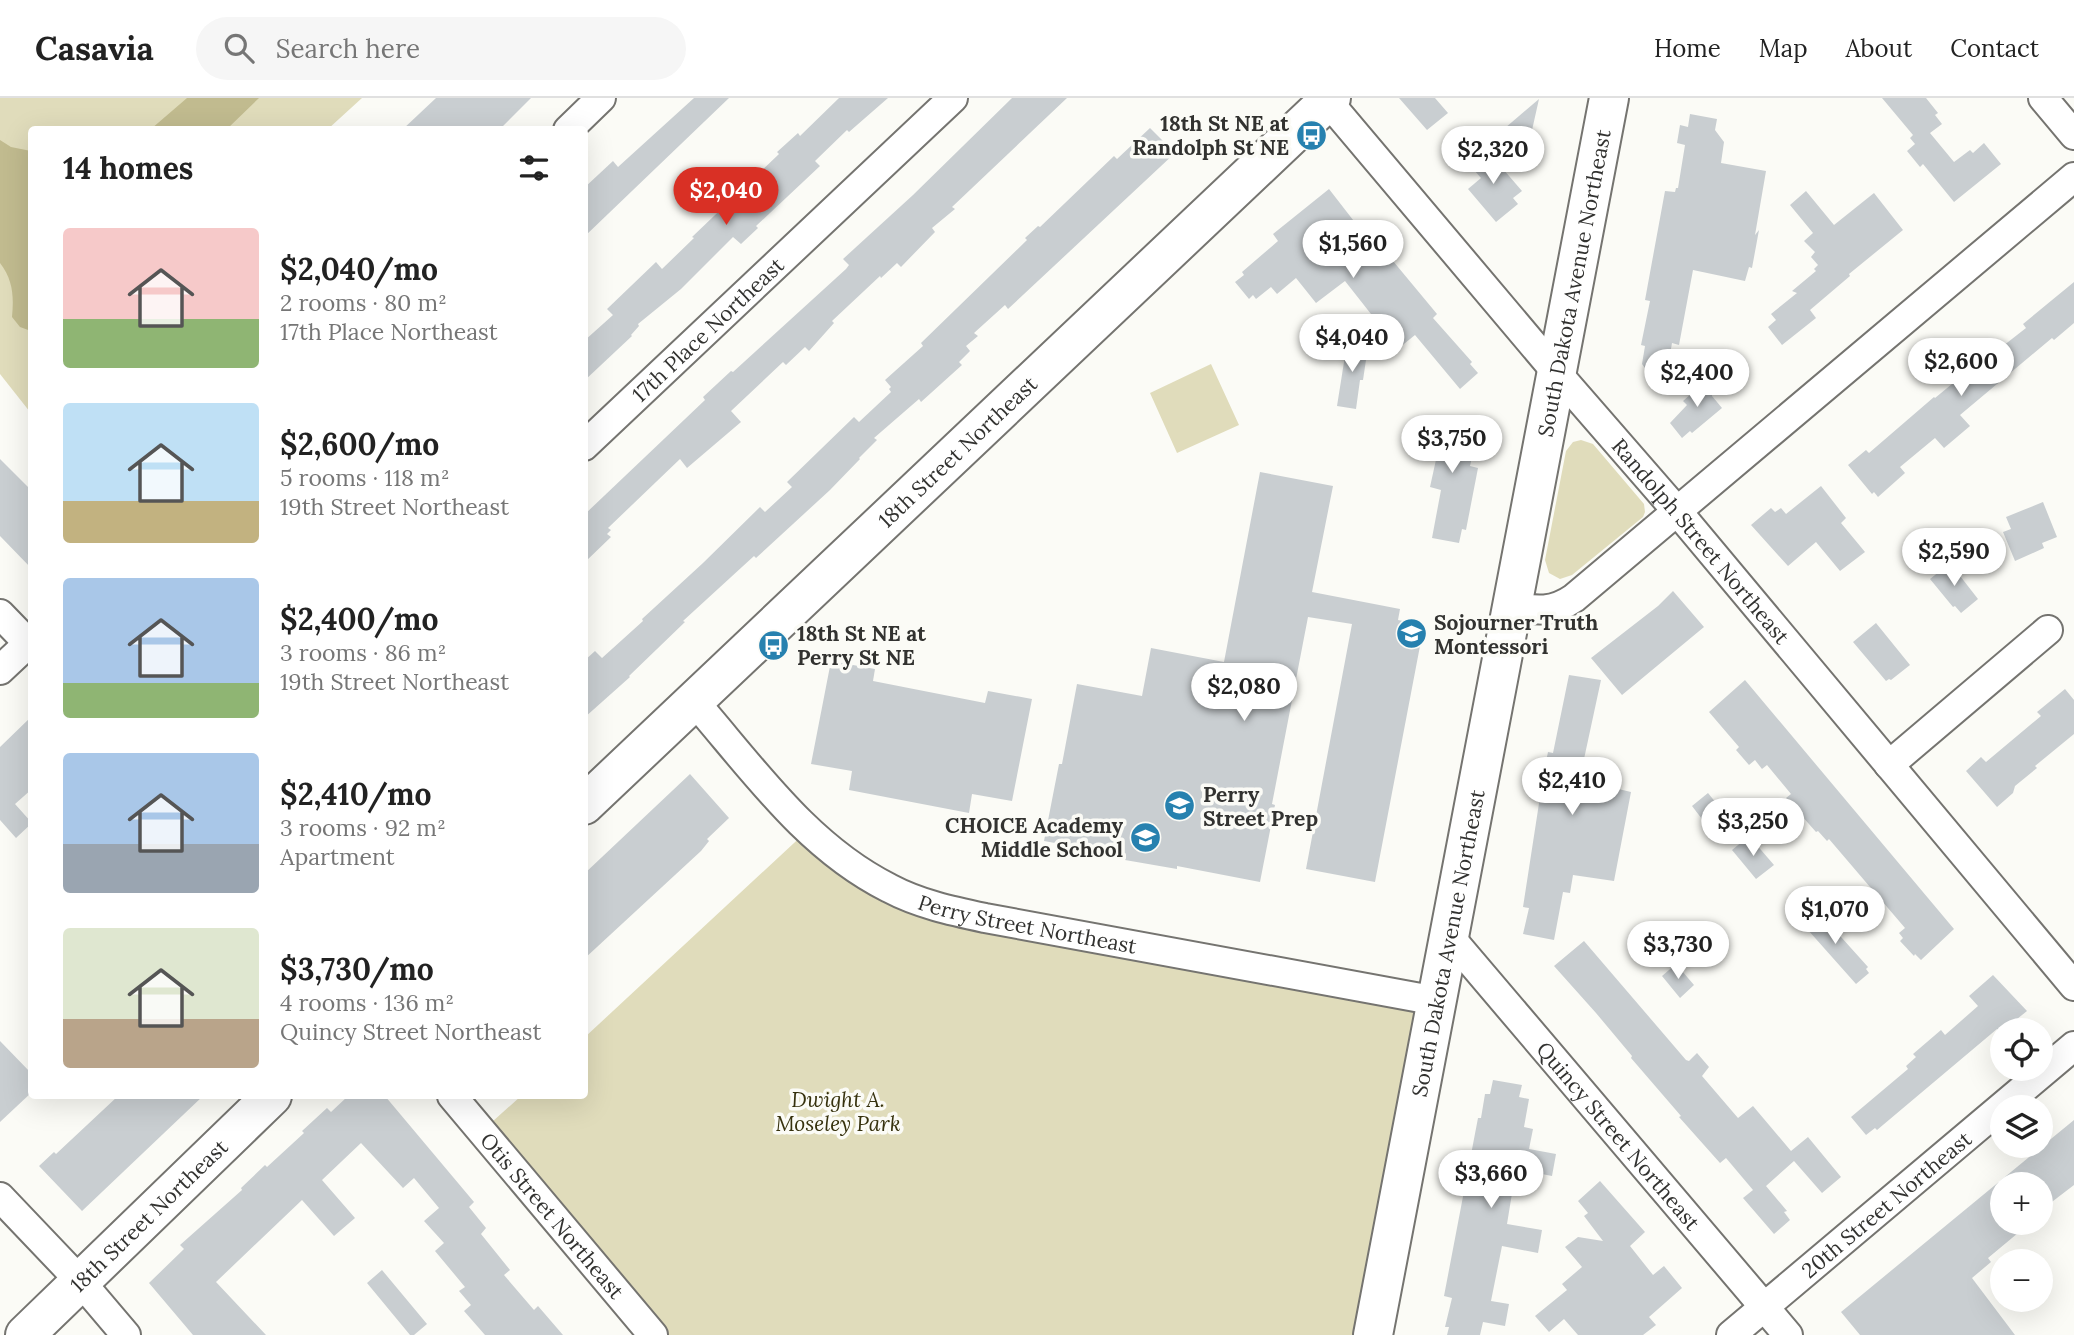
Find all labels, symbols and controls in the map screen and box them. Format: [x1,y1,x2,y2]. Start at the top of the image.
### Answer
search box [196,17,686,80]
text: Casavia [35,27,154,69]
icon: search [220,29,258,67]
text: Search here [276,32,420,65]
text: Home [1654,33,1721,64]
text: Map [1759,33,1808,64]
text: About [1846,33,1912,64]
text: Contact [1950,33,2039,64]
place label: 18th St NE at Randolph St NE [1132,110,1289,161]
bus stop icon: 18th St NE at Randolph St NE [1295,118,1329,152]
pin: $2,320 [1436,126,1550,186]
street label: South Dakota Avenue Northeast [1531,126,1616,439]
text: $2,320 [1457,134,1529,163]
text: 14 homes [63,149,193,187]
icon: filters [515,149,553,187]
pin: $2,040 [669,167,783,227]
text: $2,040 [689,175,763,204]
pin: $1,560 [1296,220,1410,280]
text: $1,560 [1319,228,1387,257]
text: $2,040/mo [280,250,438,288]
street label: 17th Place Northeast [626,251,790,407]
icon: home [119,256,203,340]
text: 2 rooms · 80 m² [280,288,447,317]
pin: $4,040 [1295,314,1409,374]
text: 17th Place Northeast [280,317,498,346]
text: $4,040 [1315,322,1389,351]
pin: $2,600 [1904,338,2018,398]
text: $2,600 [1924,346,1998,375]
pin: $2,400 [1640,350,1754,409]
text: $2,400 [1660,357,1734,386]
street label: 18th Street Northeast [872,369,1043,533]
pin: $3,750 [1395,416,1509,475]
text: $3,750 [1417,423,1487,452]
text: $2,600/mo [280,425,439,463]
icon: home [119,431,203,515]
street label: Randolph Street Northeast [1606,432,1796,650]
text: 5 rooms · 118 m² [280,463,450,492]
text: 19th Street Northeast [280,492,509,521]
pin: $2,590 [1897,528,2011,588]
text: $2,590 [1918,536,1990,565]
text: $2,400/mo [280,600,438,638]
icon: home [119,606,203,690]
place label: Sojourner Truth Montessori [1434,609,1598,660]
school or university icon: Sojourner Truth Montessori [1394,617,1428,651]
place label: 18th St NE at Perry St NE [797,620,926,671]
bus stop icon: 18th St NE at Perry St NE [757,628,791,662]
text: 3 rooms · 86 m² [280,638,446,667]
pin: $2,080 [1187,664,1301,723]
text: 19th Street Northeast [280,667,509,696]
text: $2,080 [1207,671,1281,700]
pin: $2,410 [1515,758,1629,817]
text: $2,410 [1538,765,1606,794]
text: $2,410/mo [280,775,432,813]
icon: home [119,781,203,865]
place label: Perry Street Prep [1203,781,1318,832]
street label: South Dakota Avenue Northeast [1405,786,1490,1099]
school or university icon: Perry Street Prep [1163,789,1197,823]
pin: $3,250 [1696,798,1810,858]
text: $3,250 [1717,806,1789,835]
place label: CHOICE Academy Middle School [945,812,1123,863]
text: 3 rooms · 92 m² [280,813,446,842]
school or university icon: CHOICE Academy Middle School [1129,820,1163,854]
text: Apartment [280,842,395,871]
pin: $1,070 [1778,886,1892,946]
street label: Perry Street Northeast [915,888,1140,959]
text: $1,070 [1801,894,1869,923]
pin: $3,730 [1621,922,1735,981]
text: $3,730 [1643,929,1713,958]
text: $3,730/mo [280,950,434,988]
icon: home [119,956,203,1040]
text: 4 rooms · 136 m² [280,988,454,1017]
text: Quincy Street Northeast [280,1017,541,1046]
map controls [1990,1018,2053,1312]
button: locate [1990,1018,2053,1081]
street label: Quincy Street Northeast [1531,1036,1707,1236]
park label: Dwight A. Moseley Park [775,1086,901,1137]
button: layers [1990,1095,2053,1158]
street label: 20th Street Northeast [1796,1124,1977,1283]
street label: Otis Street Northeast [475,1127,631,1305]
street label: 18th Street Northeast [64,1132,234,1298]
pin: $3,660 [1434,1150,1548,1210]
text: $3,660 [1454,1158,1528,1187]
button: + [1990,1172,2053,1235]
button: − [1990,1249,2053,1312]

